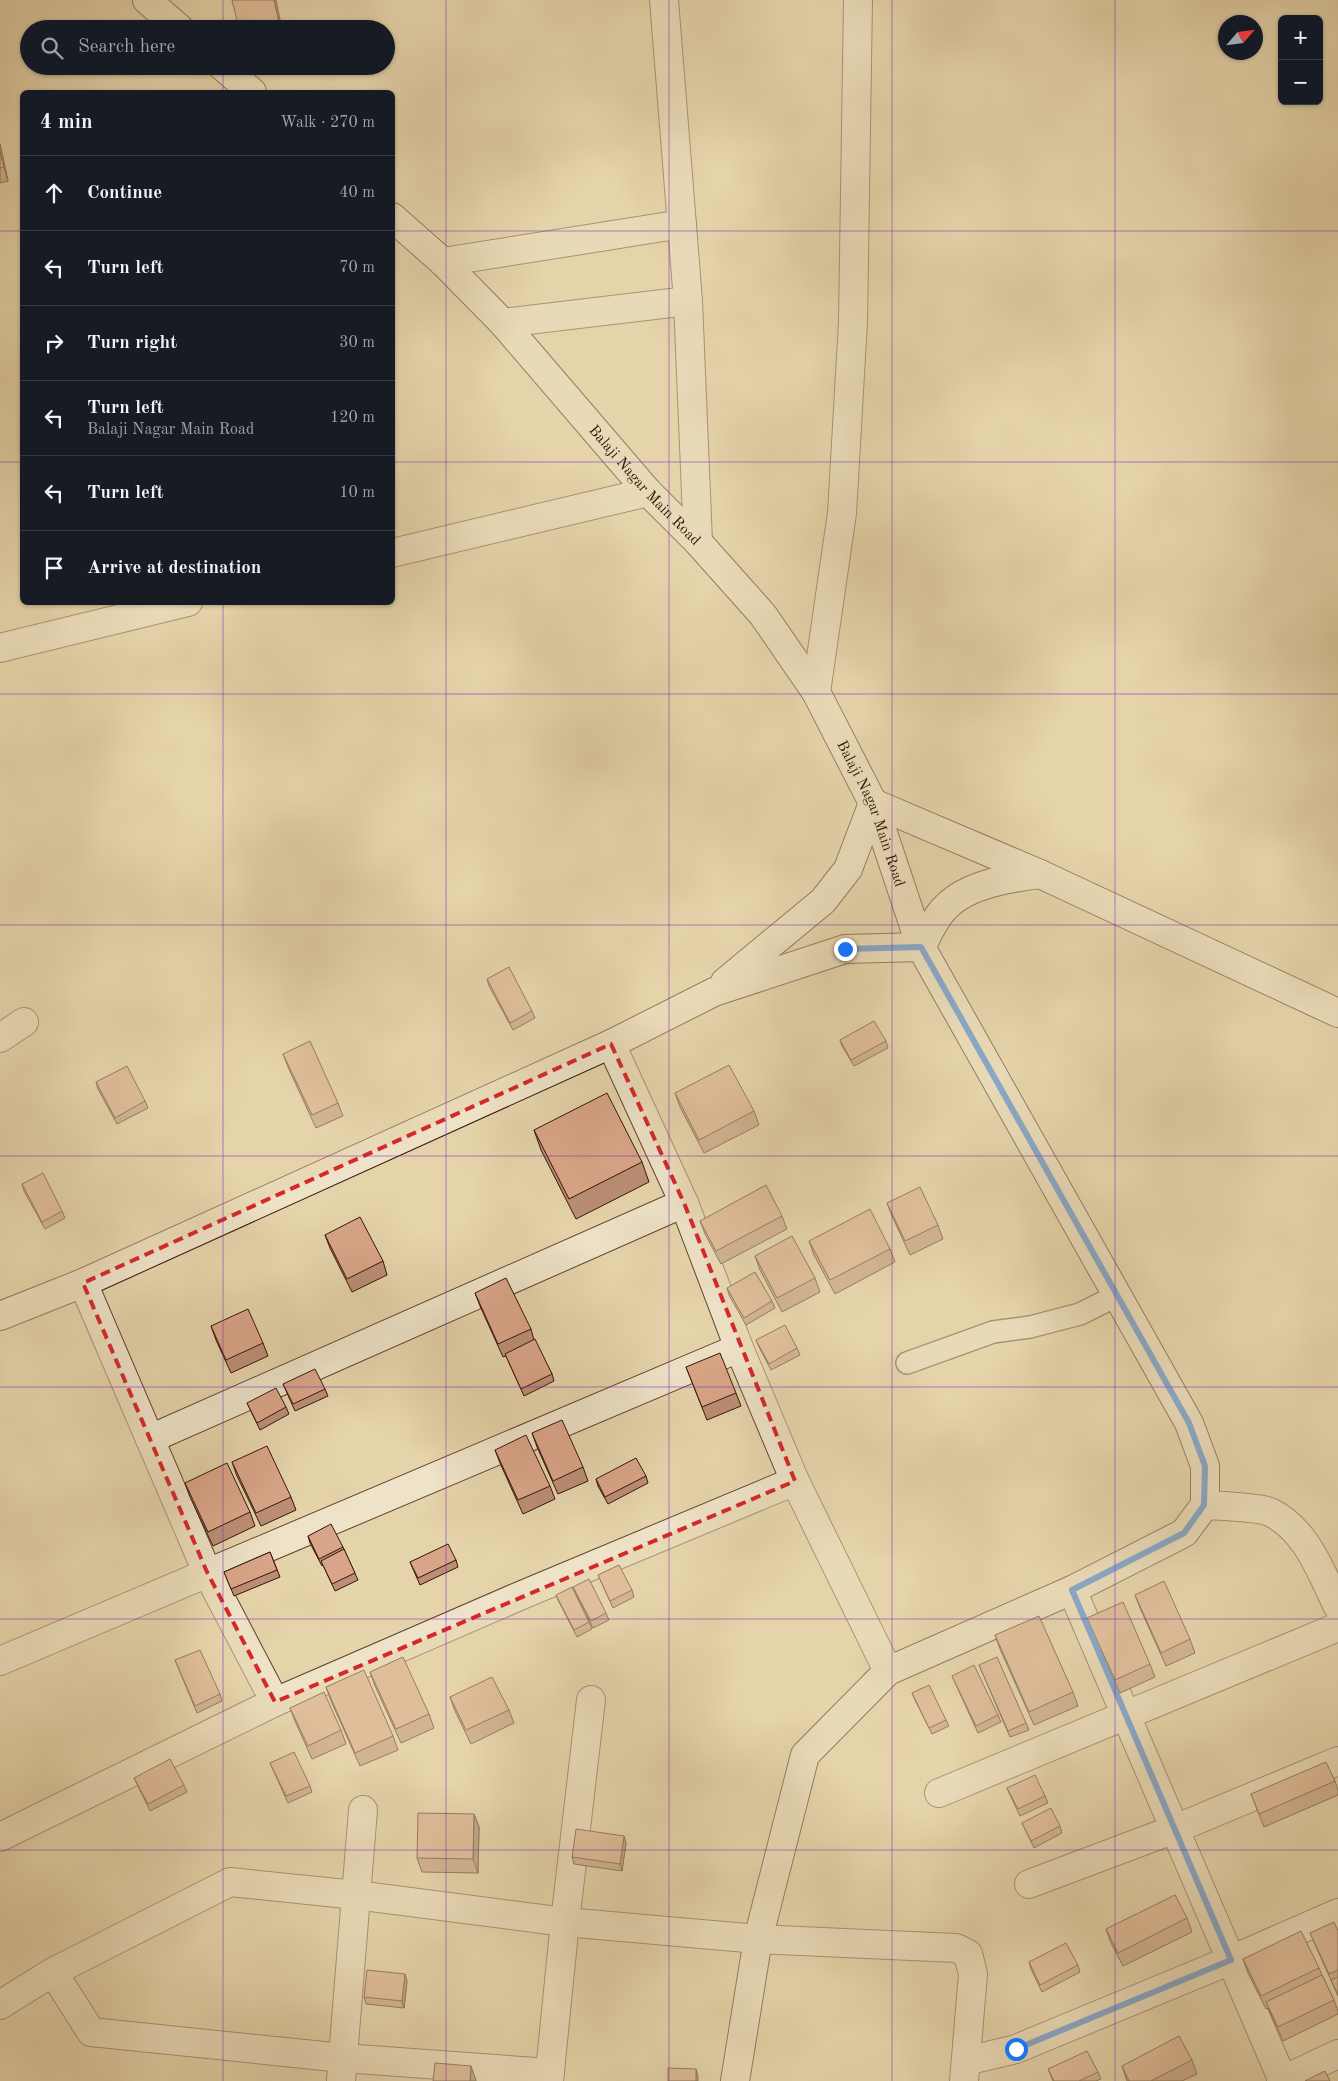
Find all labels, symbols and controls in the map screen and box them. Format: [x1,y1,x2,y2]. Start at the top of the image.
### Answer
north arrow [1218,15,1263,60]
map controls [1278,15,1323,105]
button: + [1278,15,1323,60]
search box [20,20,395,75]
icon: search [38,34,66,62]
text: Search here [78,38,175,57]
button: − [1278,60,1323,105]
text: 4 min [40,112,93,133]
text: Walk · 270 m [280,115,375,131]
icon: ahead [40,179,68,207]
text: Continue [87,184,162,203]
text: 40 m [339,185,375,201]
icon: left [40,254,68,282]
text: Turn left [87,259,164,278]
text: 70 m [339,260,375,276]
icon: right [40,329,68,357]
text: Turn right [87,334,177,353]
text: 30 m [339,335,375,351]
text: Turn left [87,399,164,418]
icon: left [40,404,68,432]
text: 120 m [330,410,375,426]
text: Balaji Nagar Main Road [87,422,254,438]
street label: Balaji Nagar Main Road [585,423,703,549]
icon: left [40,479,68,507]
text: Turn left [87,484,164,503]
text: 10 m [339,485,375,501]
icon: arrive [40,554,68,582]
text: Arrive at destination [87,559,261,578]
street label: Balaji Nagar Main Road [833,738,906,889]
route end [834,938,857,961]
route start [1005,2038,1028,2061]

